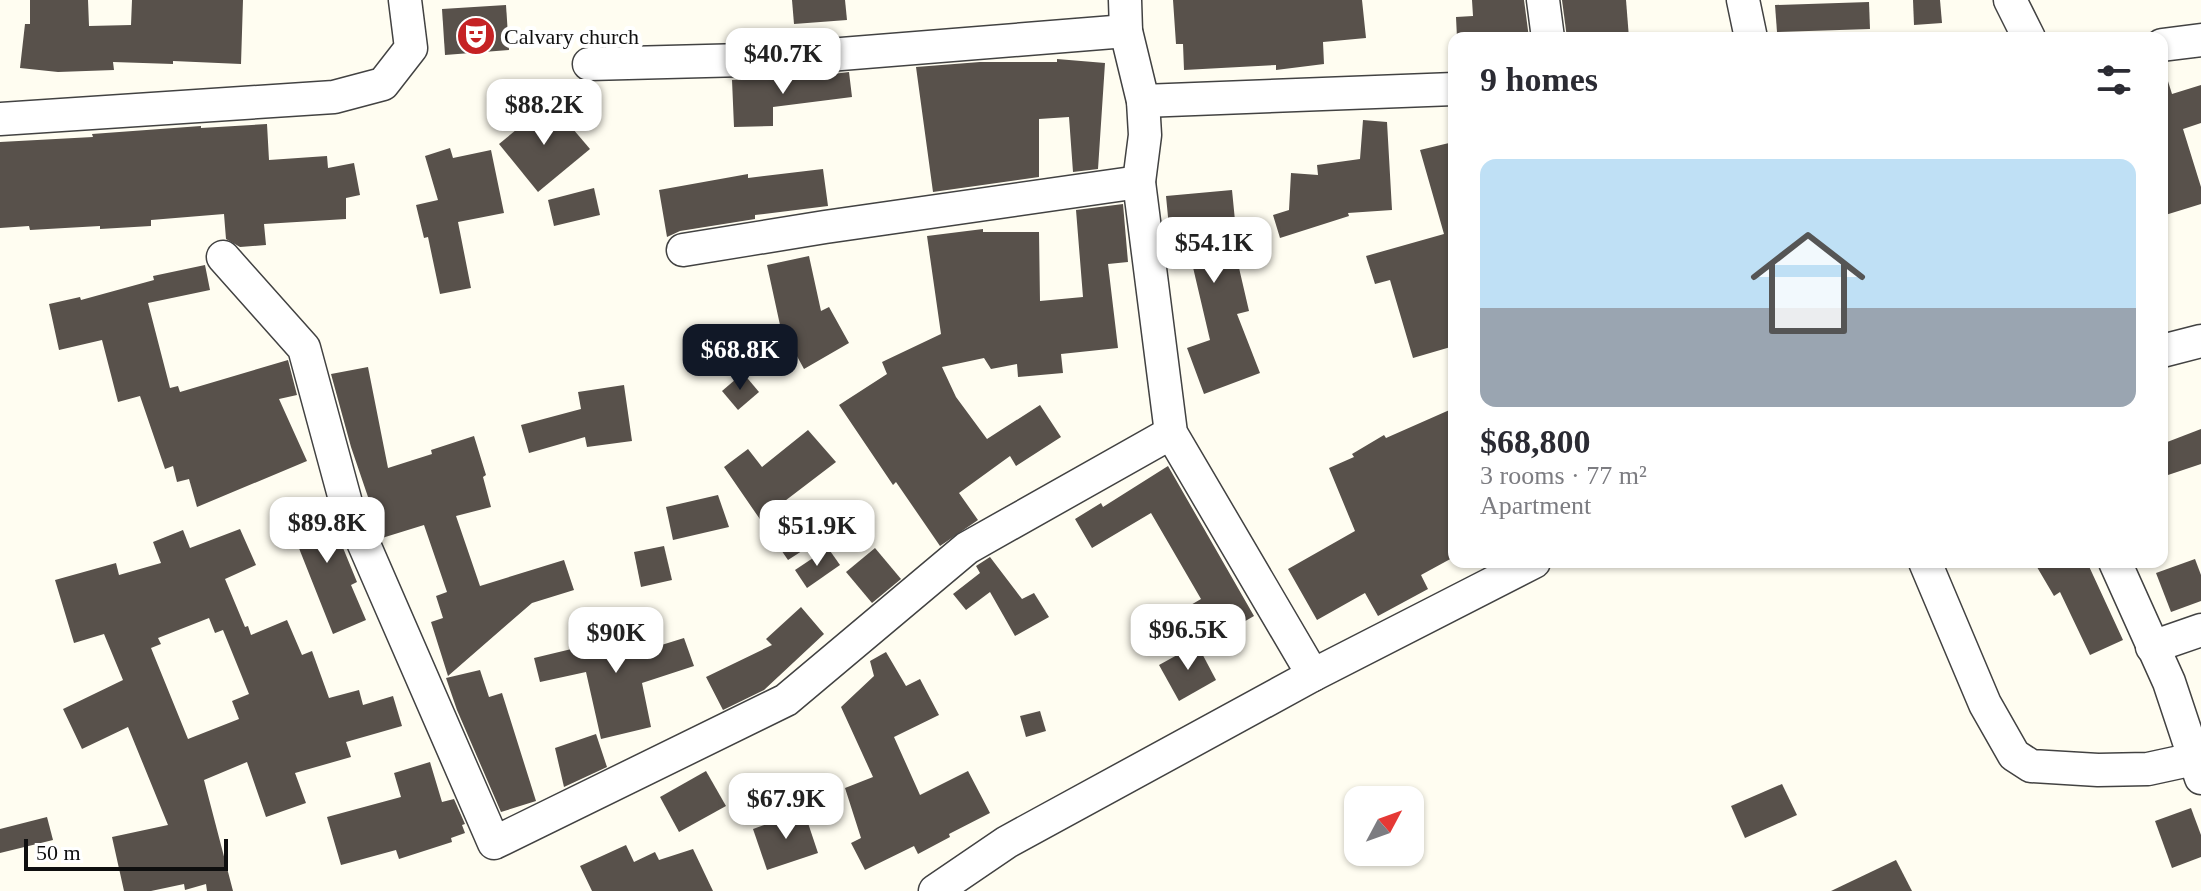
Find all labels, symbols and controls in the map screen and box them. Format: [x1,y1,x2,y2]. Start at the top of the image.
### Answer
theatre icon: Calvary church [455,15,497,57]
place label: Calvary church [504,24,639,49]
pin: $40.7K [718,28,848,96]
text: $40.7K [744,39,822,68]
icon: filters [2092,58,2136,102]
text: 9 homes [1480,61,1598,98]
pin: $88.2K [479,79,609,147]
text: $88.2K [505,90,583,119]
icon: home [1736,211,1880,355]
pin: $54.1K [1149,217,1279,285]
text: $54.1K [1175,228,1253,257]
pin: $68.8K [675,324,805,392]
text: $68.8K [701,335,779,364]
text: $68,800 [1480,423,1591,460]
text: 3 rooms · 77 m² [1480,461,1647,490]
text: Apartment [1480,491,1591,520]
pin: $89.8K [262,497,392,565]
pin: $51.9K [752,500,882,568]
text: $89.8K [288,508,366,537]
text: $51.9K [778,511,856,540]
pin: $96.5K [1123,604,1253,672]
pin: $90K [569,607,663,675]
text: $96.5K [1149,615,1227,644]
text: $90K [586,618,646,647]
pin: $67.9K [721,773,851,841]
text: $67.9K [747,784,825,813]
north arrow [1344,786,1424,866]
map controls [1344,786,1424,866]
scale bar [24,835,228,871]
text: 50 m [36,840,81,865]

